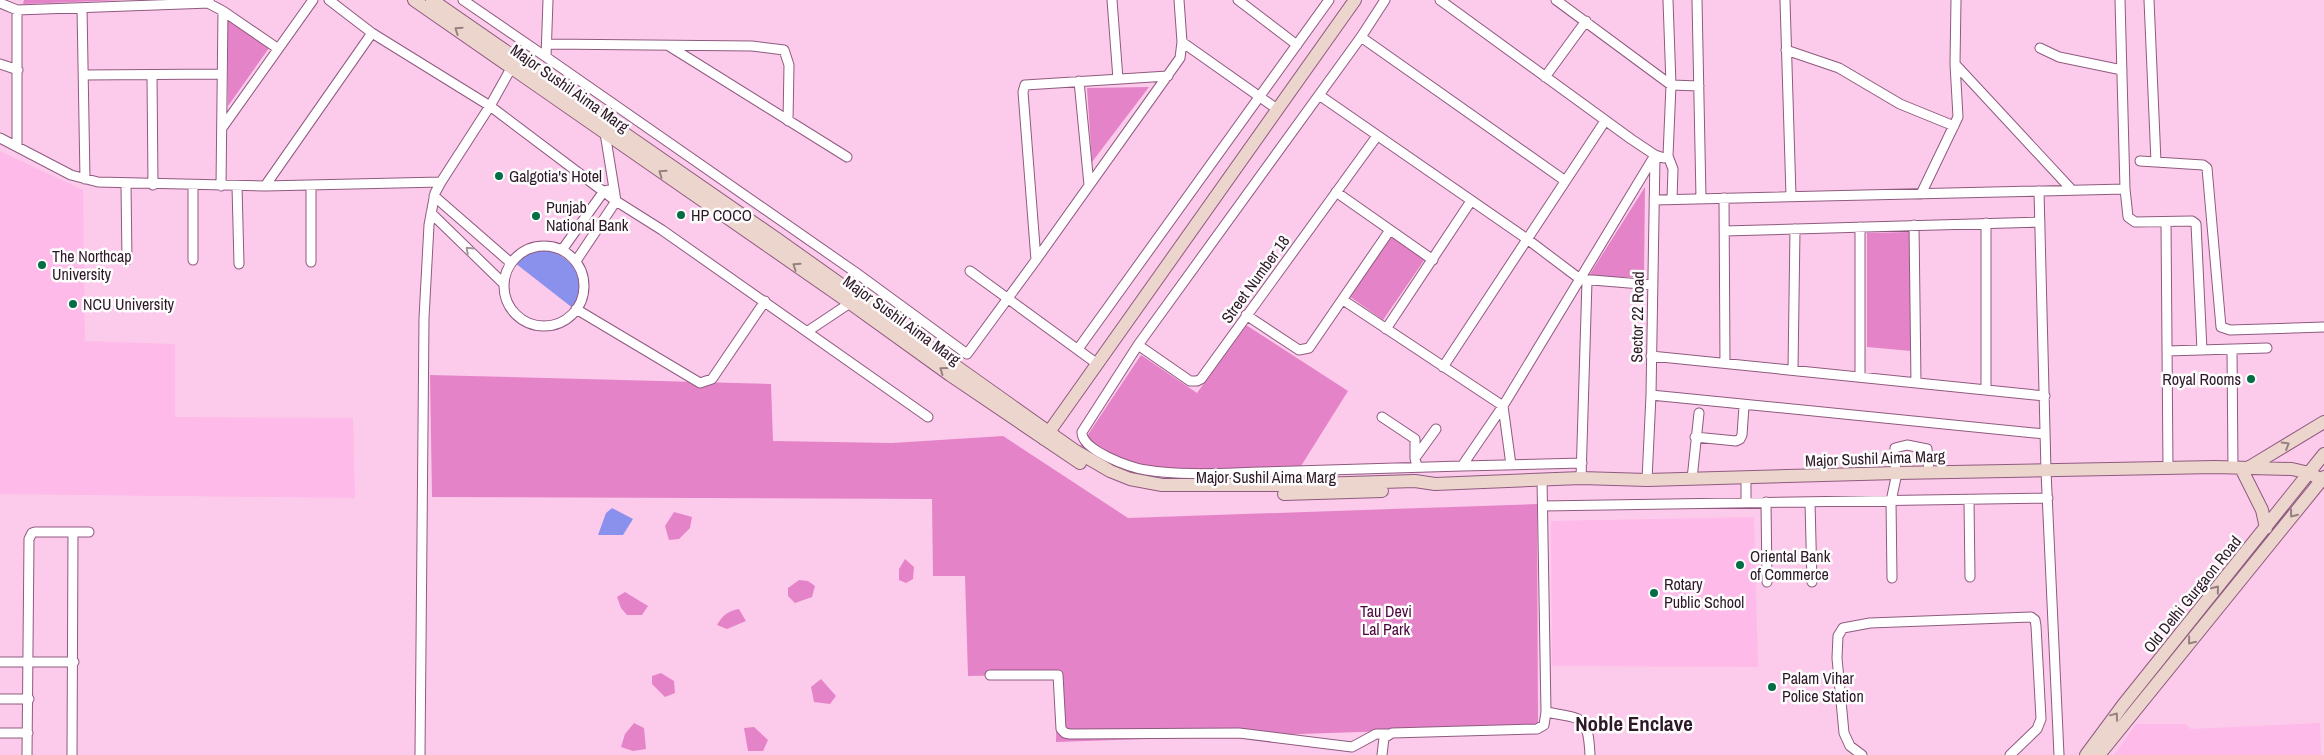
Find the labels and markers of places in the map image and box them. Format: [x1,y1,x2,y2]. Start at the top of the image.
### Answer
place label: Galgotia's Hotel [509,165,602,187]
marker: Galgotia's Hotel [493,170,505,182]
place label: Punjab National Bank [546,196,629,236]
place label: HP COCO [691,204,752,226]
marker: HP COCO [675,209,687,221]
marker: Punjab National Bank [530,210,542,222]
place label: The Northcap University [52,245,132,285]
marker: The Northcap University [36,259,48,271]
place label: NCU University [83,293,175,315]
marker: NCU University [67,298,79,310]
place label: Royal Rooms [2162,368,2241,390]
marker: Royal Rooms [2245,373,2257,385]
place label: Oriental Bank of Commerce [1750,545,1831,585]
marker: Oriental Bank of Commerce [1734,559,1746,571]
place label: Rotary Public School [1664,573,1744,613]
marker: Rotary Public School [1648,587,1660,599]
place label: Palam Vihar Police Station [1782,667,1864,707]
marker: Palam Vihar Police Station [1766,681,1778,693]

